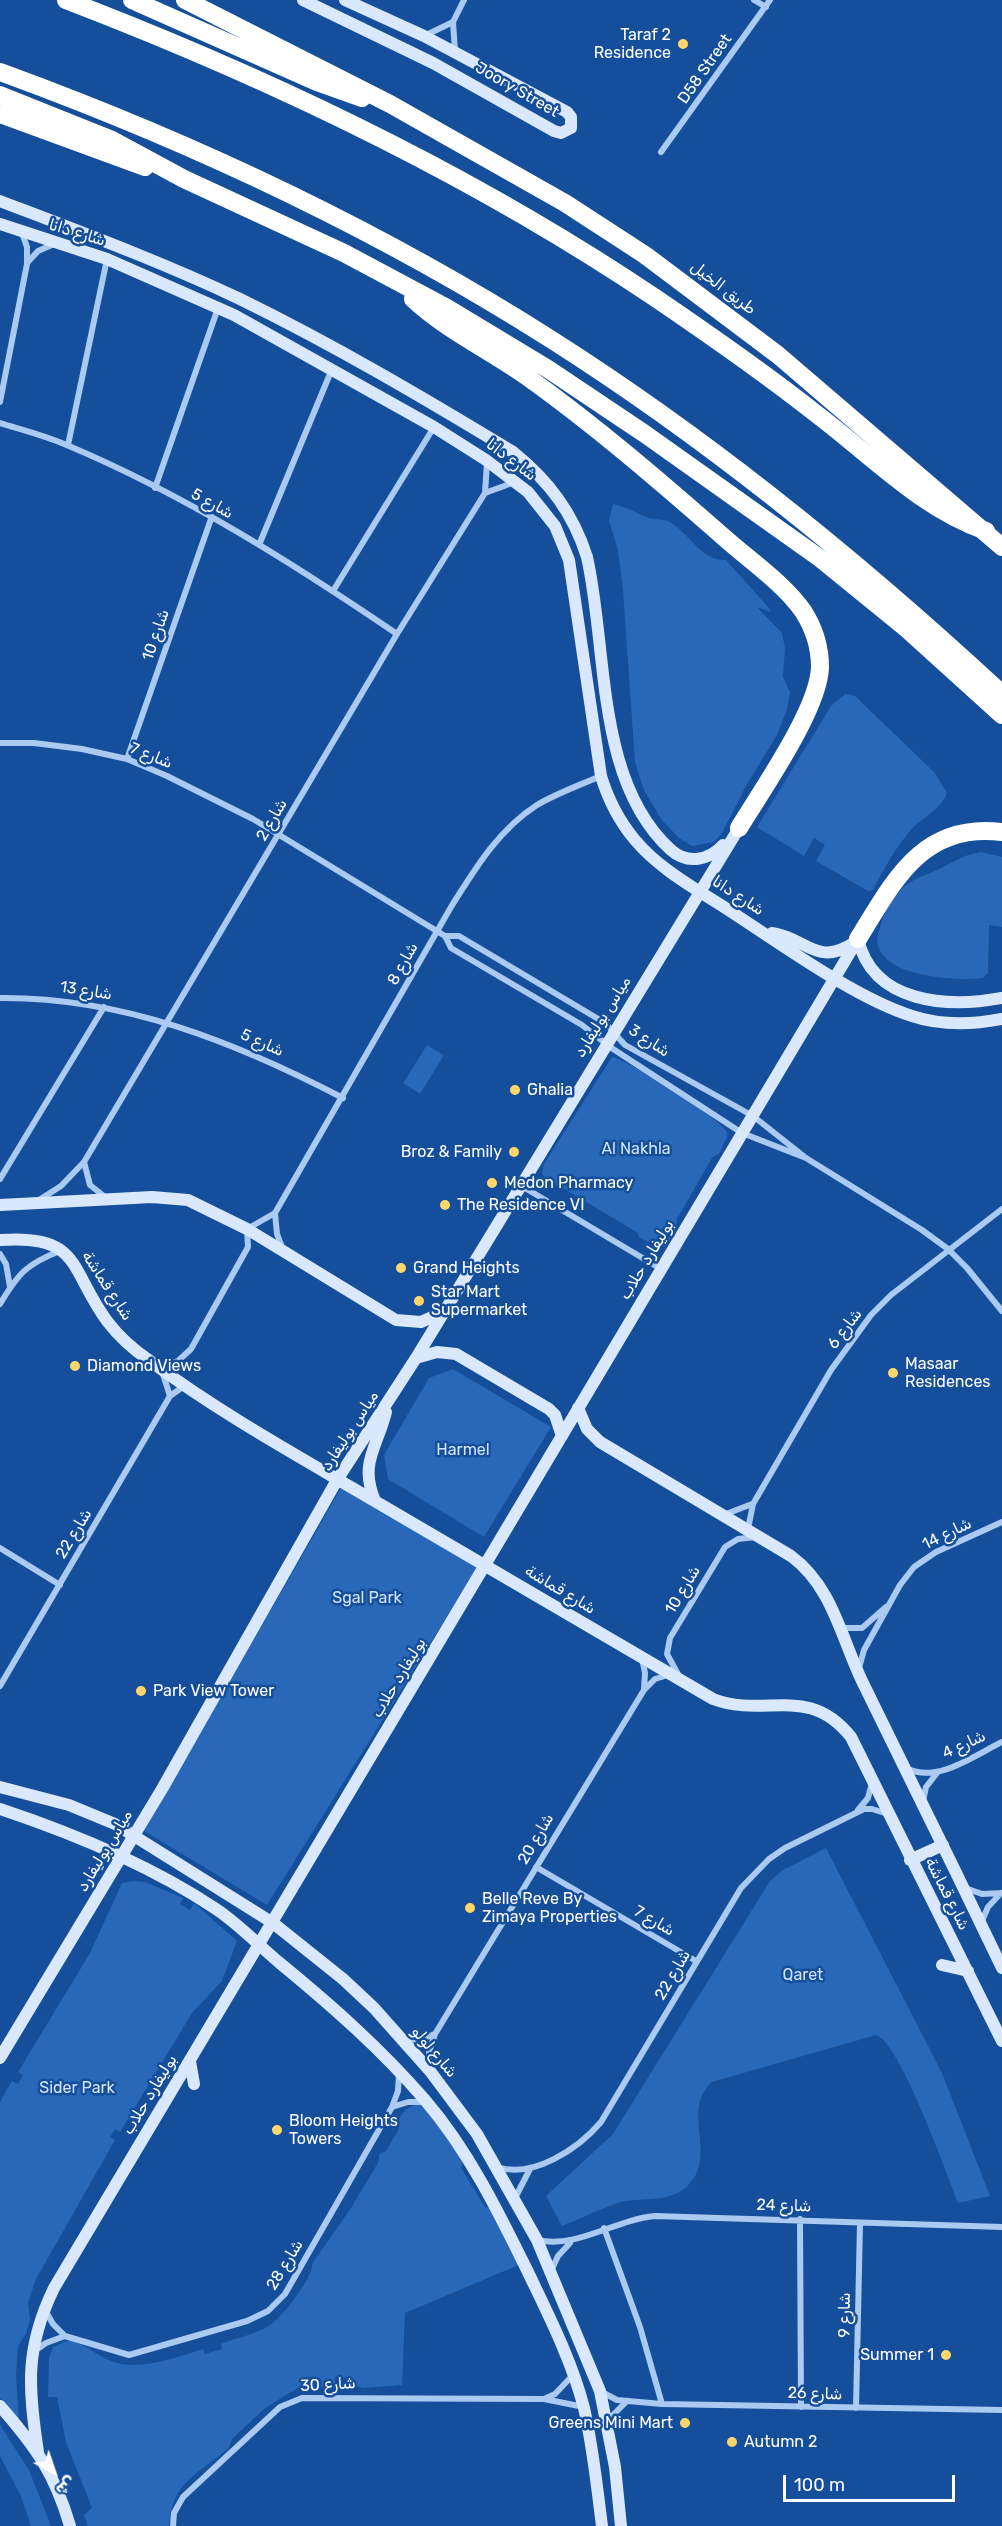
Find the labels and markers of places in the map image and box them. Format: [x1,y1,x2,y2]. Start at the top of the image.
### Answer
place label: Taraf 2 Residence [594,25,671,63]
marker: Taraf 2 Residence [676,37,690,51]
place label: Ghalia [527,1080,573,1100]
marker: Ghalia [508,1083,522,1097]
place label: Broz & Family [401,1142,502,1162]
marker: Broz & Family [507,1145,521,1159]
place label: Medon Pharmacy [504,1173,633,1193]
marker: Medon Pharmacy [485,1176,499,1190]
place label: The Residence VI [457,1195,585,1215]
marker: The Residence VI [438,1198,452,1212]
place label: Grand Heights [413,1258,520,1278]
marker: Grand Heights [394,1261,408,1275]
place label: Star Mart Supermarket [431,1282,527,1320]
marker: Star Mart Supermarket [412,1294,426,1308]
place label: Masaar Residences [905,1354,991,1392]
place label: Diamond Views [87,1356,201,1376]
marker: Diamond Views [68,1359,82,1373]
marker: Masaar Residences [886,1366,900,1380]
place label: Park View Tower [153,1681,274,1701]
marker: Park View Tower [134,1684,148,1698]
place label: Belle Reve By Zimaya Properties [482,1889,617,1927]
marker: Belle Reve By Zimaya Properties [463,1901,477,1915]
place label: Bloom Heights Towers [289,2111,398,2149]
marker: Bloom Heights Towers [270,2123,284,2137]
place label: Summer 1 [860,2345,934,2365]
marker: Summer 1 [939,2348,953,2362]
place label: Greens Mini Mart [549,2413,673,2433]
marker: Greens Mini Mart [678,2416,692,2430]
place label: Autumn 2 [744,2432,817,2452]
marker: Autumn 2 [725,2435,739,2449]

